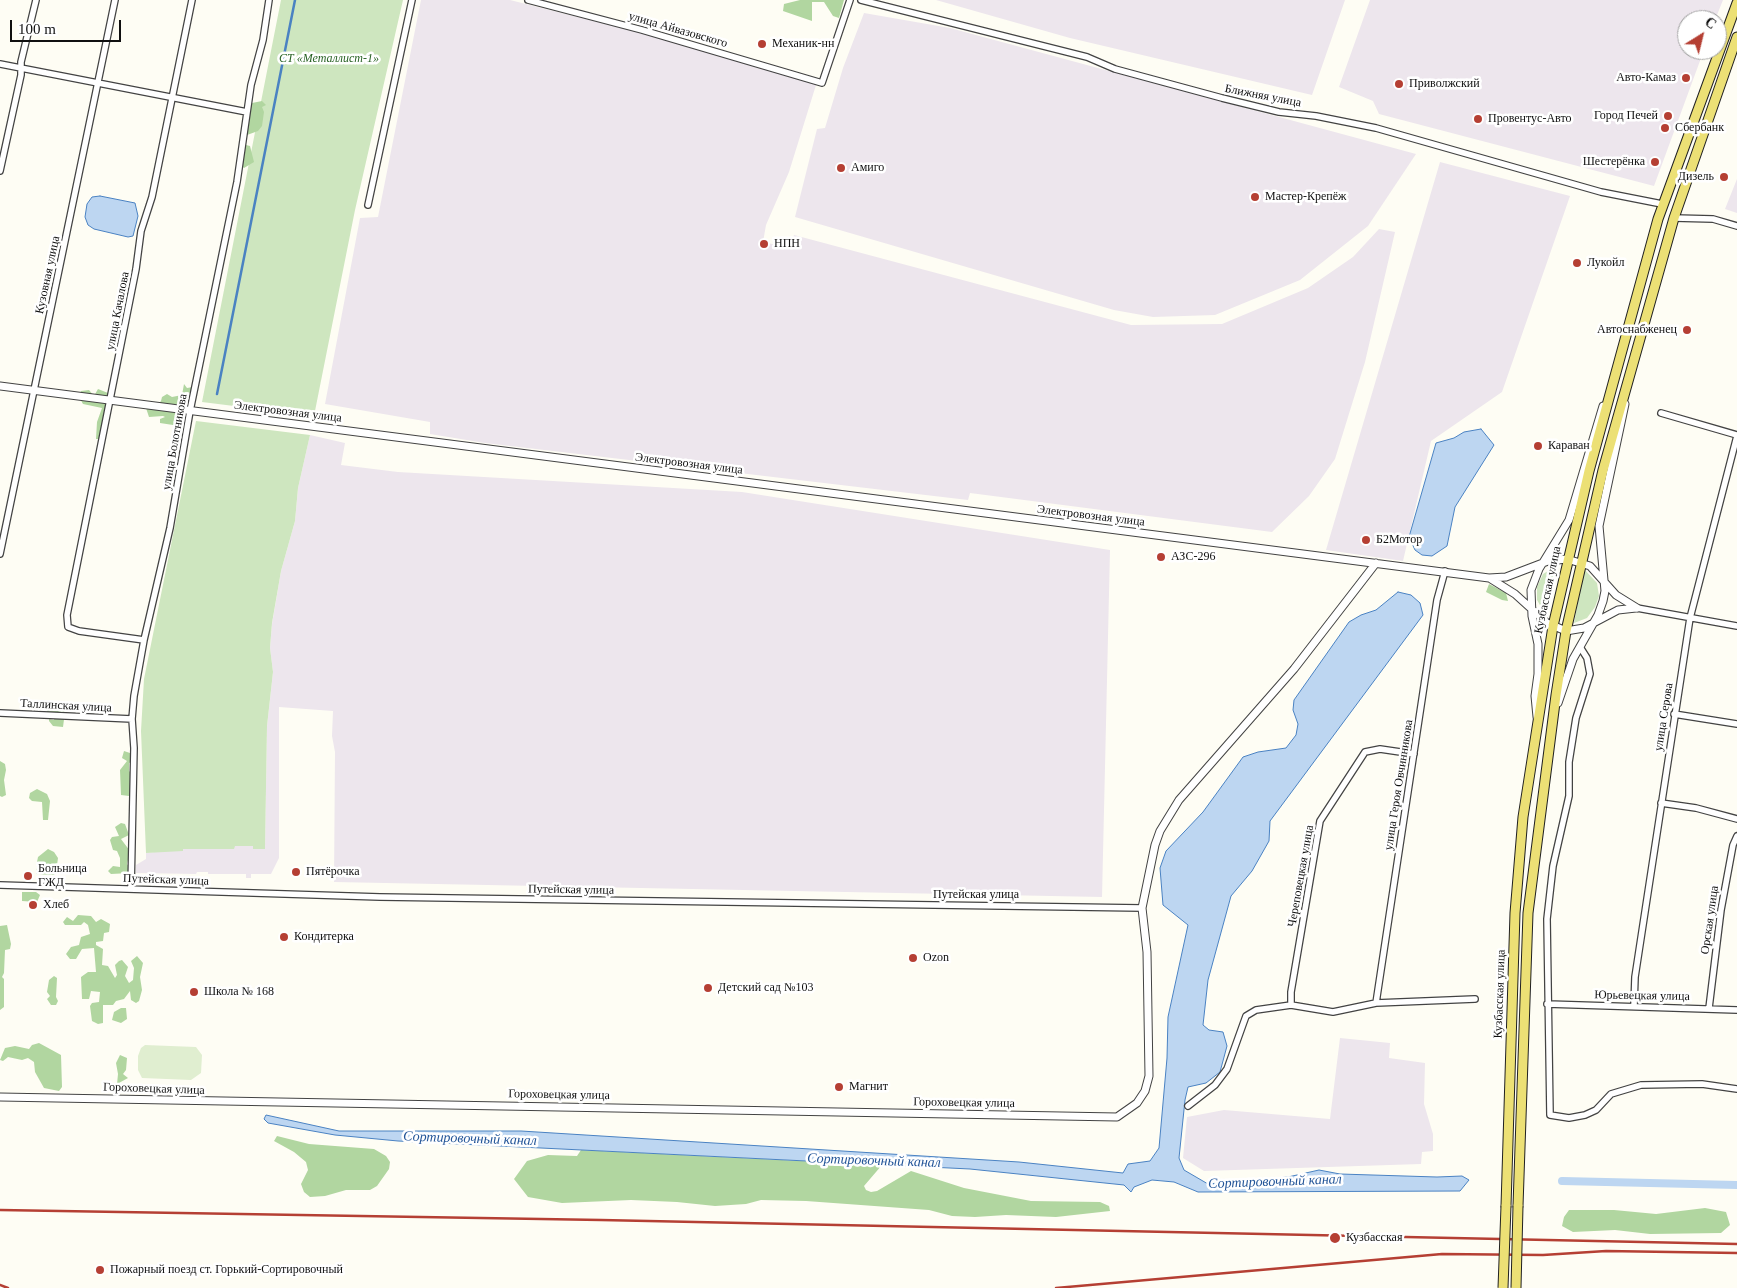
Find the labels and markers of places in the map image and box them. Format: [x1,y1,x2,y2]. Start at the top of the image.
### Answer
place label: Механик-нн [772,37,834,51]
marker: Механик-нн [756,38,768,50]
place label: Авто-Камаз [1616,71,1676,85]
marker: Авто-Камаз [1680,72,1692,84]
place label: Приволжский [1409,77,1480,91]
marker: Приволжский [1393,78,1405,90]
place label: Город Печей [1594,109,1658,123]
marker: Город Печей [1662,110,1674,122]
place label: Провентус-Авто [1488,112,1572,126]
marker: Провентус-Авто [1472,113,1484,125]
place label: Сбербанк [1675,121,1724,135]
marker: Сбербанк [1659,122,1671,134]
place label: Шестерёнка [1583,155,1645,169]
marker: Шестерёнка [1649,156,1661,168]
place label: Амиго [851,161,884,175]
marker: Амиго [835,162,847,174]
place label: Дизель [1678,170,1714,184]
marker: Дизель [1718,171,1730,183]
place label: Мастер-Крепёж [1265,190,1346,204]
marker: Мастер-Крепёж [1249,191,1261,203]
place label: НПН [774,237,800,251]
marker: НПН [758,238,770,250]
place label: Лукойл [1587,256,1624,270]
marker: Лукойл [1571,257,1583,269]
place label: Автоснабженец [1597,323,1677,337]
marker: Автоснабженец [1681,324,1693,336]
place label: Караван [1548,439,1590,453]
marker: Караван [1532,440,1544,452]
place label: Б2Мотор [1376,533,1422,547]
marker: Б2Мотор [1360,534,1372,546]
place label: АЗС-296 [1171,550,1215,564]
marker: АЗС-296 [1155,551,1167,563]
place label: Больница ГЖД [38,862,87,890]
place label: Пятёрочка [306,865,359,879]
marker: Пятёрочка [290,866,302,878]
marker: Больница ГЖД [22,870,34,882]
place label: Хлеб [43,898,69,912]
marker: Хлеб [27,899,39,911]
place label: Кондитерка [294,930,354,944]
marker: Кондитерка [278,931,290,943]
place label: Ozon [923,951,949,965]
marker: Ozon [907,952,919,964]
place label: Детский сад №103 [718,981,813,995]
marker: Детский сад №103 [702,982,714,994]
place label: Школа № 168 [204,985,274,999]
marker: Школа № 168 [188,986,200,998]
place label: Магнит [849,1080,888,1094]
marker: Магнит [833,1081,845,1093]
marker: Кузбасская [1328,1231,1342,1245]
place label: Кузбасская [1346,1231,1402,1245]
place label: Пожарный поезд ст. Горький-Сортировочный [110,1263,343,1277]
marker: Пожарный поезд ст. Горький-Сортировочный [94,1264,106,1276]

